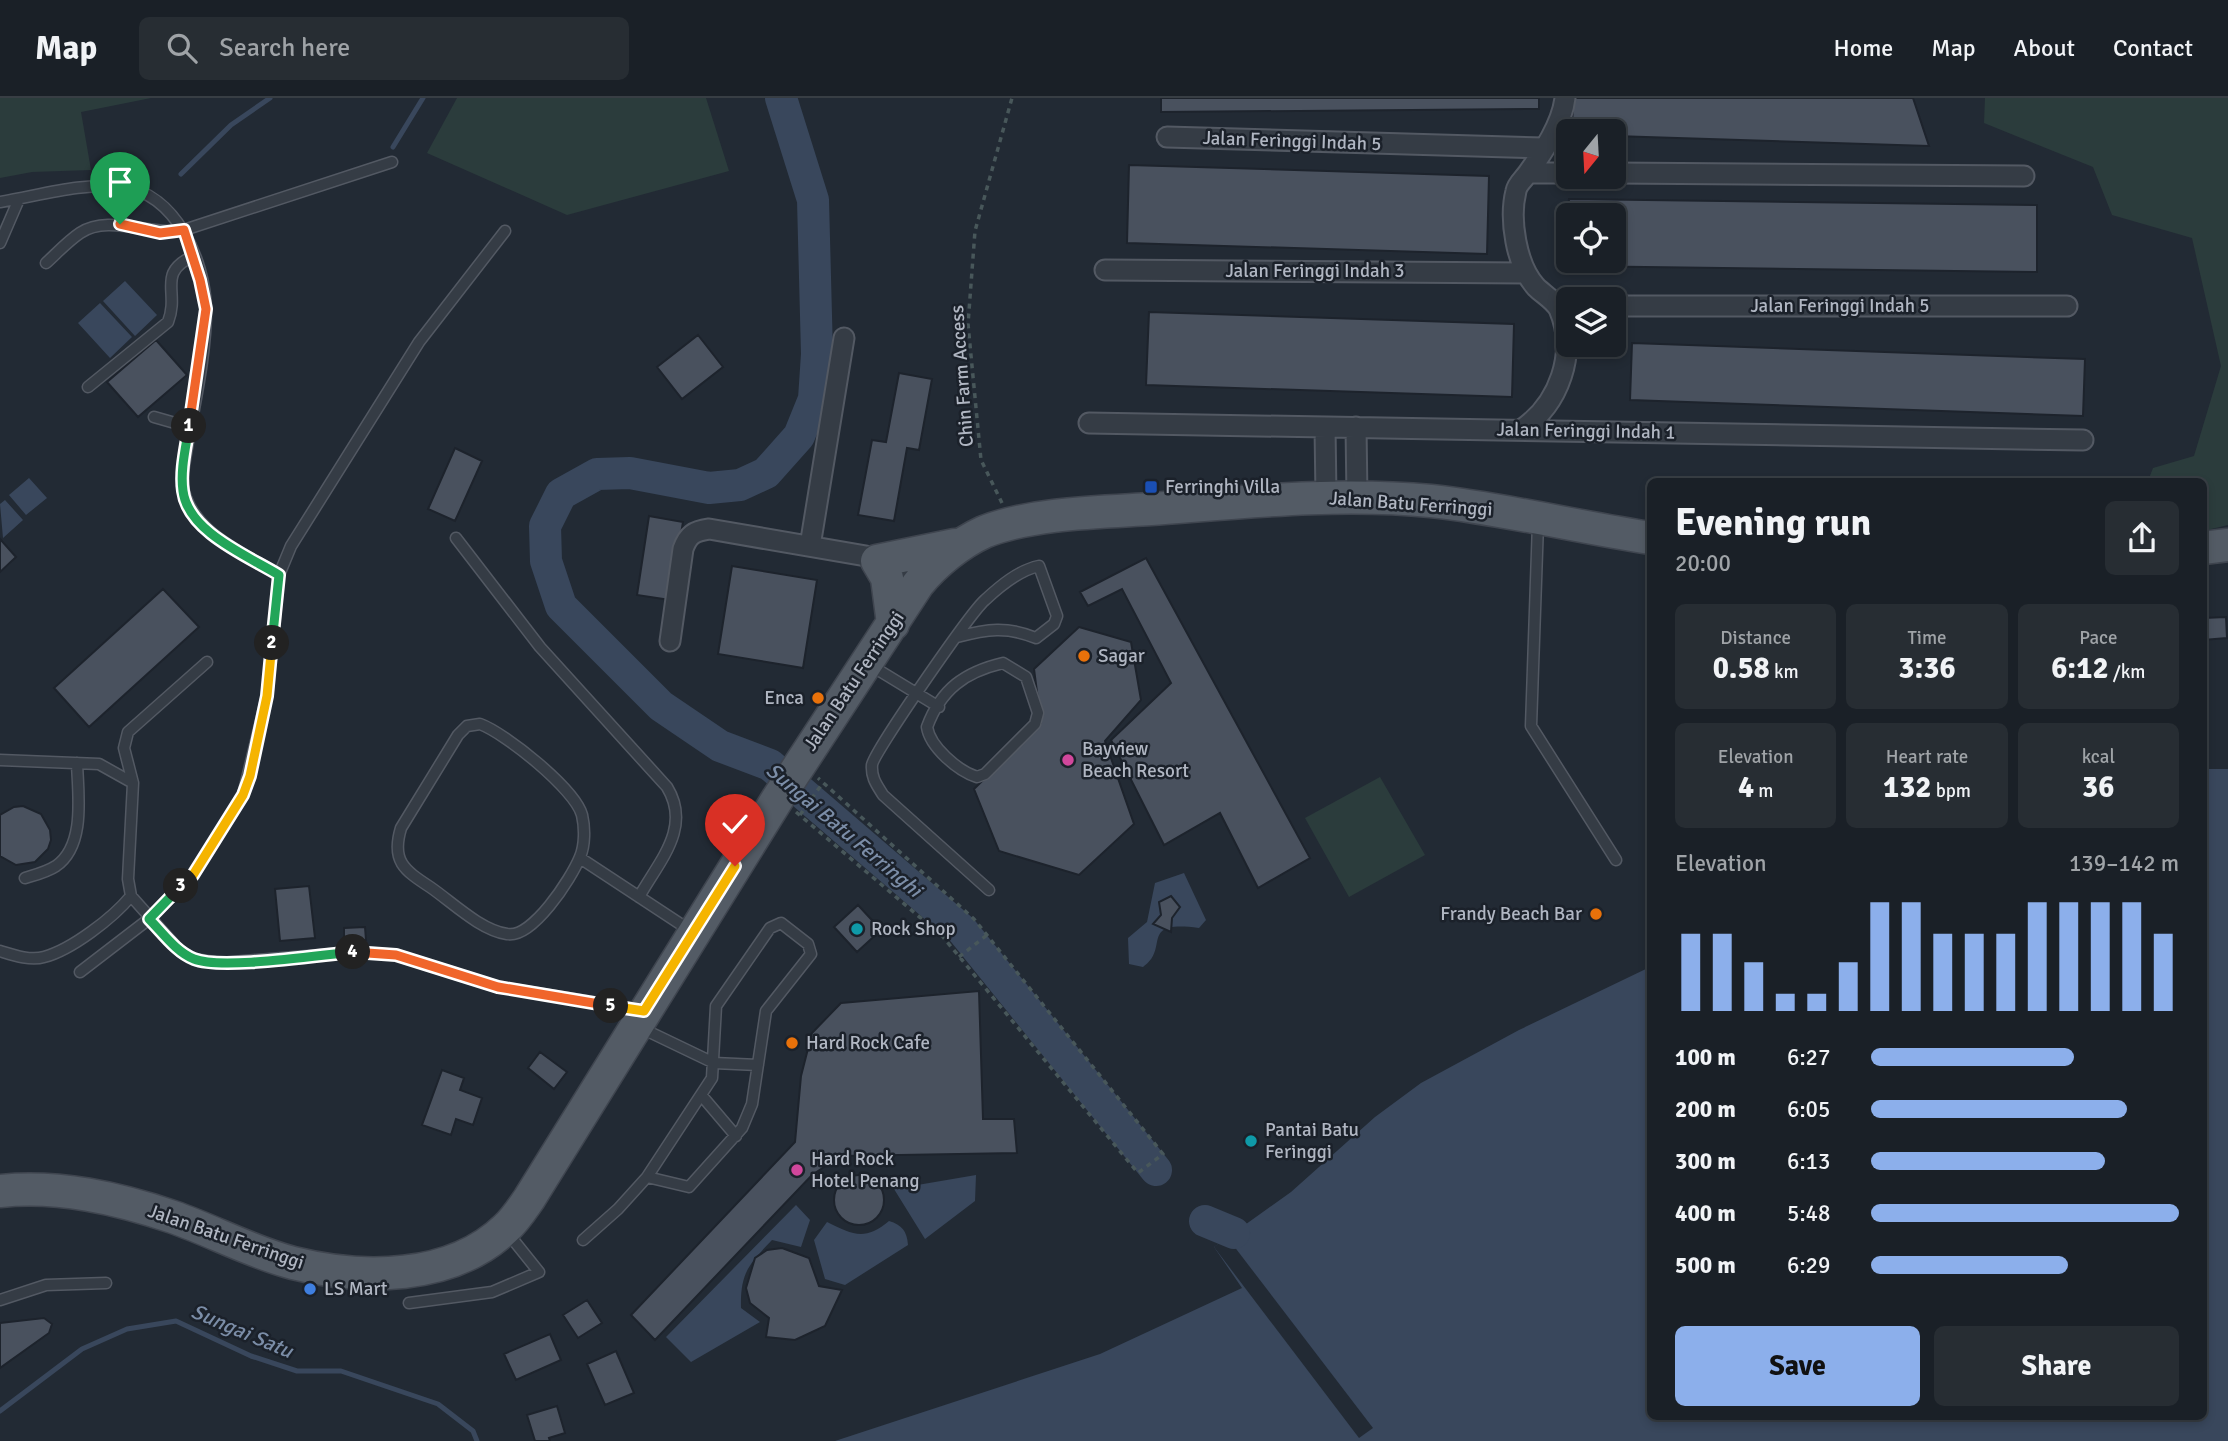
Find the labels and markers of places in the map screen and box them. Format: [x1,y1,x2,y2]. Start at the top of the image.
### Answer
pin [90,152,150,224]
pin: 1 [172,408,206,444]
place label: Ferringhi Villa [1165,475,1280,499]
marker: Ferringhi Villa [1143,479,1159,495]
pin: 2 [254,626,290,660]
place label: Sagar [1098,644,1145,668]
marker: Sagar [1076,648,1092,664]
place label: Enca [764,686,804,710]
marker: Enca [810,690,826,706]
place label: Bayview Beach Resort [1082,737,1189,783]
marker: Bayview Beach Resort [1060,752,1076,768]
pin [705,794,765,866]
pin: 3 [164,868,198,904]
place label: Frandy Beach Bar [1440,902,1582,926]
marker: Frandy Beach Bar [1588,906,1604,922]
place label: Rock Shop [871,917,956,941]
marker: Rock Shop [849,921,865,937]
pin: 4 [336,934,370,970]
pin: 5 [594,988,628,1024]
place label: Hard Rock Cafe [806,1031,930,1055]
marker: Hard Rock Cafe [784,1035,800,1051]
place label: Pantai Batu Feringgi [1265,1118,1359,1164]
marker: Pantai Batu Feringgi [1243,1133,1259,1149]
place label: Hard Rock Hotel Penang [811,1147,919,1193]
marker: Hard Rock Hotel Penang [789,1162,805,1178]
place label: LS Mart [324,1277,388,1301]
marker: LS Mart [302,1281,318,1297]

